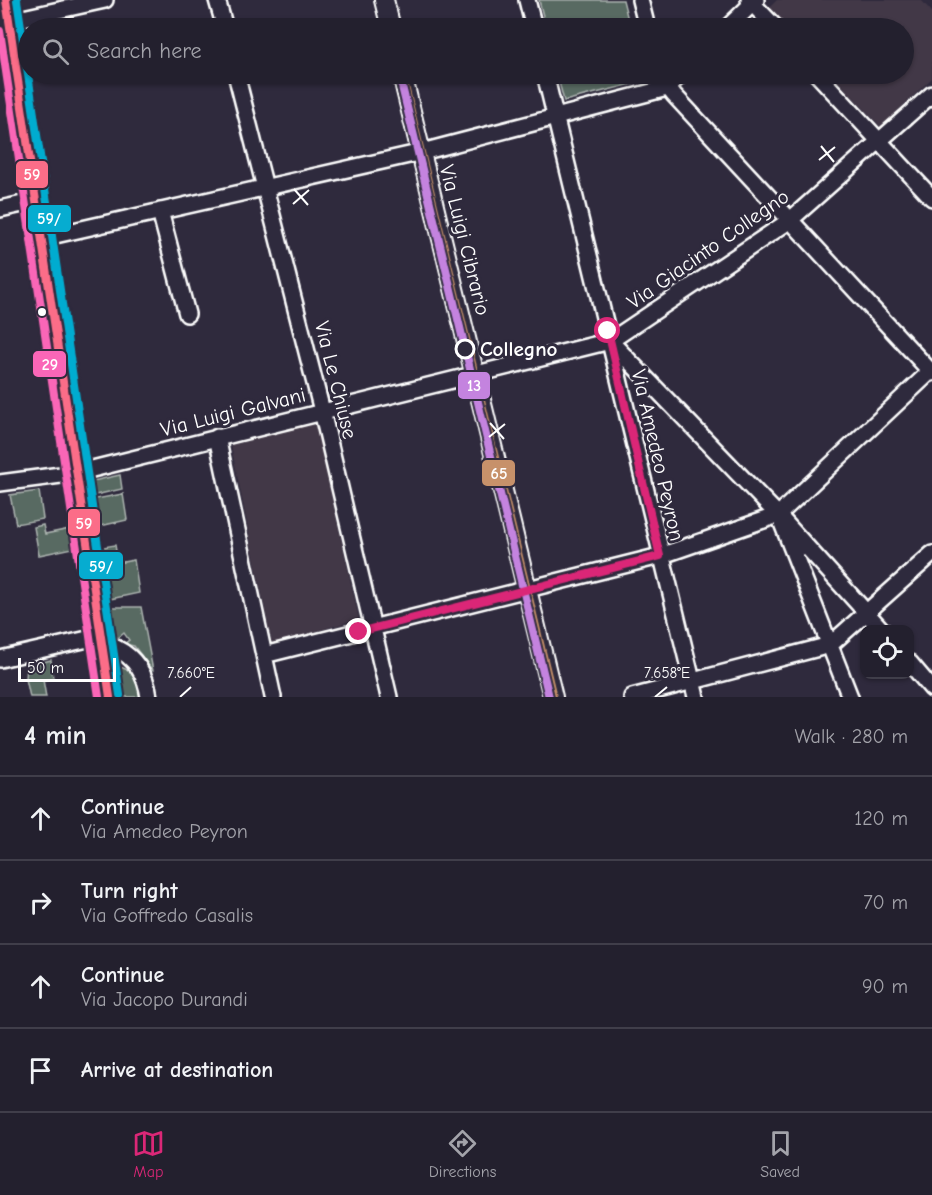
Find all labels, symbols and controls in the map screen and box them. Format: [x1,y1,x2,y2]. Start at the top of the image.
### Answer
search box [18,18,914,84]
icon: search [39,35,72,68]
text: Search here [87,38,202,64]
line badge: 59 [15,160,49,189]
street label: Via Luigi Cibrario [435,162,495,318]
text: 59 [24,166,40,184]
street label: Via Giacinto Collegno [622,184,794,314]
line badge: 59/ [27,204,72,233]
text: 59/ [37,210,61,228]
unlabelled marker [36,306,48,318]
route start [594,317,620,343]
street label: Via Le Chiuse [310,319,362,441]
place label: Collegno [480,337,558,361]
marker: Collegno [455,339,475,359]
line badge: 29 [32,350,67,378]
text: 29 [42,356,58,374]
street label: Via Amedeo Peyron [627,367,689,543]
line badge: 13 [457,371,491,400]
text: 13 [467,377,481,395]
street label: Via Luigi Galvani [158,382,308,442]
line badge: 65 [481,459,516,487]
text: 65 [491,465,507,483]
line badge: 59 [67,508,101,537]
text: 59 [76,515,92,533]
line badge: 59/ [78,551,124,580]
text: 59/ [89,558,113,576]
route end [345,618,371,644]
map controls [860,625,914,679]
button: locate [860,625,914,679]
scale bar [18,655,116,682]
text: 50 m [27,659,64,677]
text: 7.660°E [167,664,215,682]
text: 7.658°E [644,664,690,682]
text: 4 min [24,721,87,751]
text: Walk · 280 m [795,725,908,748]
text: Continue [81,794,164,820]
icon: ahead [24,802,57,835]
text: 120 m [854,807,908,830]
text: Via Amedeo Peyron [81,820,248,843]
text: Turn right [81,878,178,904]
icon: right [24,886,57,919]
text: 70 m [863,891,908,914]
text: Via Goffredo Casalis [81,904,253,927]
text: Continue [81,962,164,988]
icon: ahead [24,970,57,1003]
text: 90 m [862,975,908,998]
text: Via Jacopo Durandi [81,988,248,1011]
icon: arrive [24,1054,57,1087]
text: Arrive at destination [81,1057,273,1083]
tab: Map [132,1127,165,1181]
tab: Directions [429,1127,496,1181]
tab: Saved [760,1127,800,1181]

